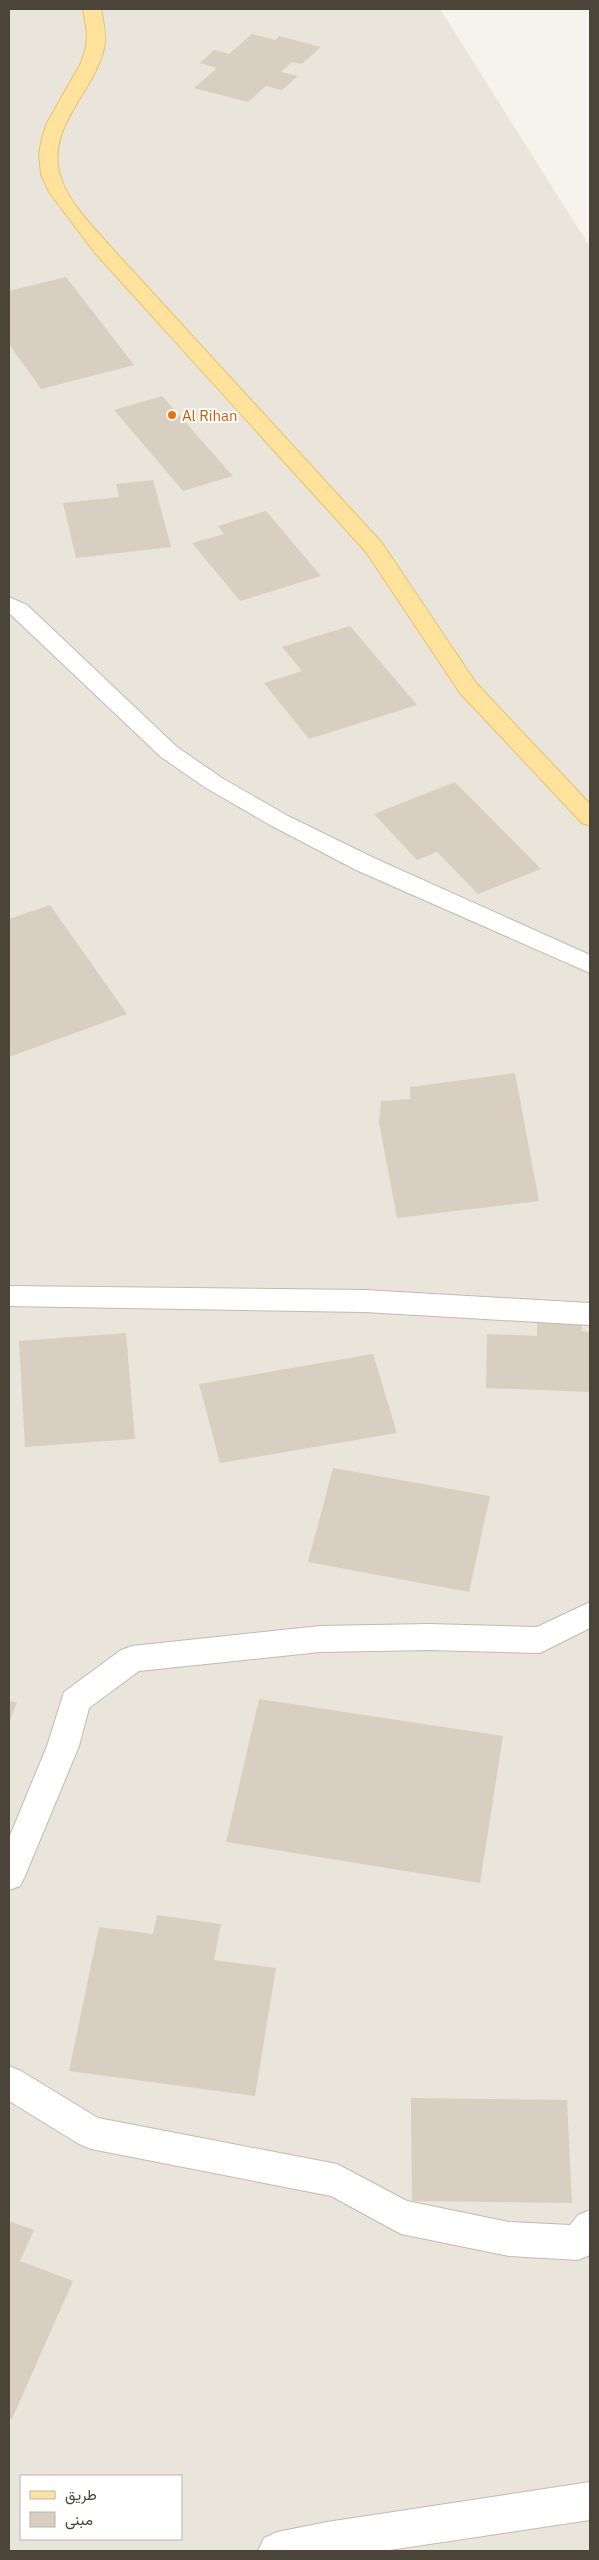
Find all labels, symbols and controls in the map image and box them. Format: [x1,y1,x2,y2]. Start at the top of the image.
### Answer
place label: Al Rihan [182,406,238,425]
marker: Al Rihan [166,409,178,421]
legend [20,2475,182,2540]
text: طريق [65,2485,97,2505]
text: مبنى [65,2510,93,2530]

